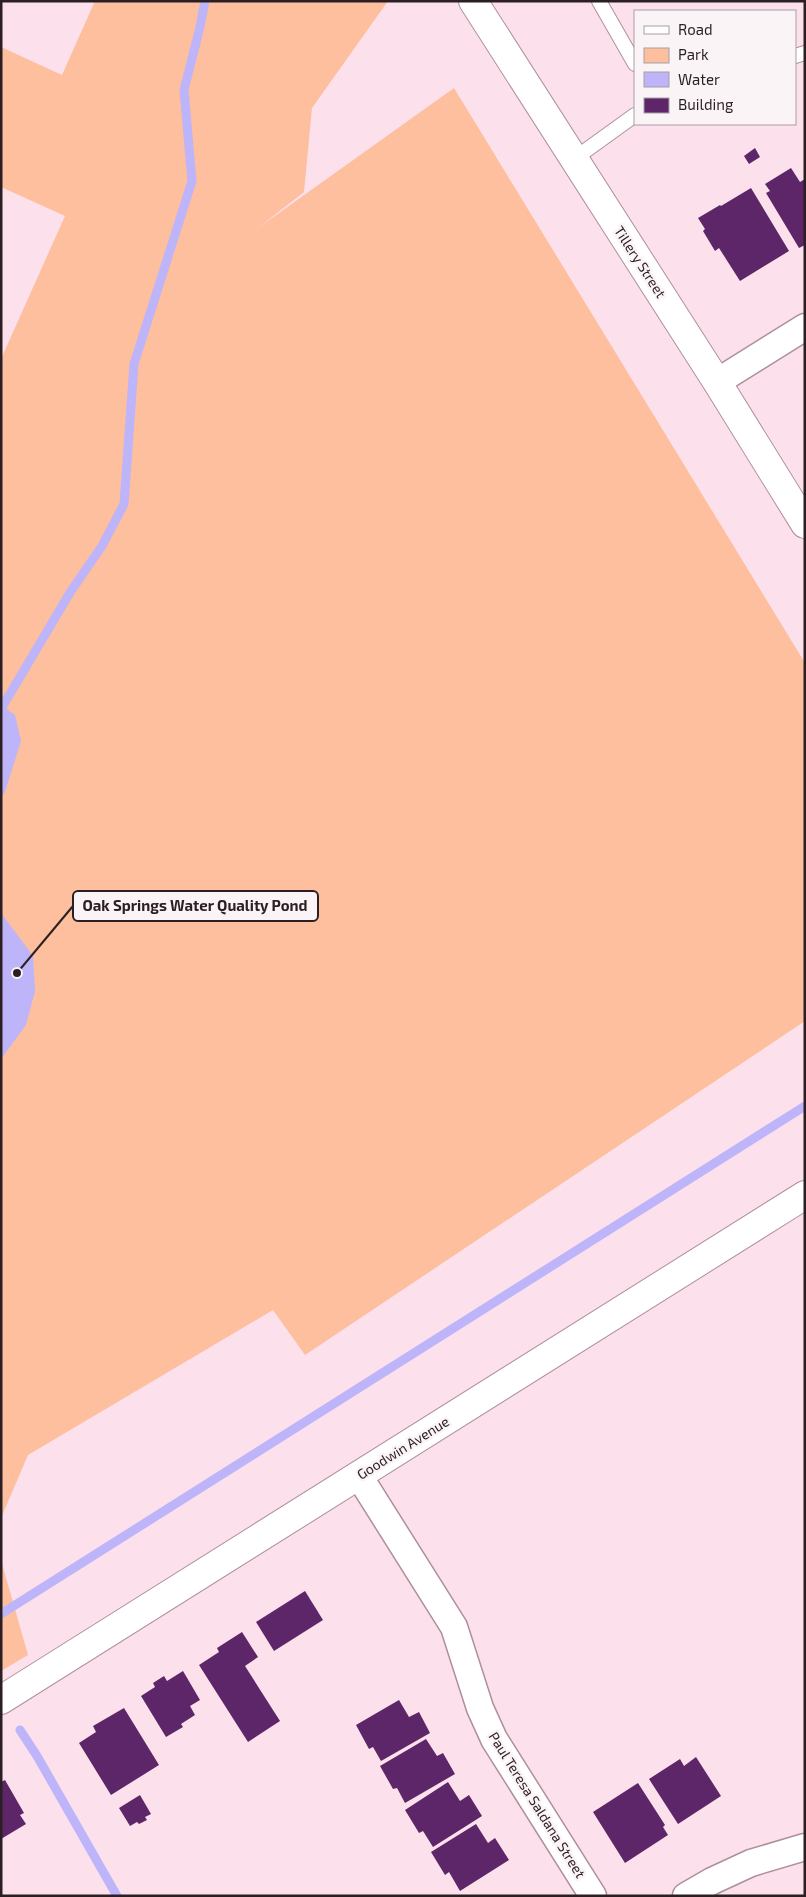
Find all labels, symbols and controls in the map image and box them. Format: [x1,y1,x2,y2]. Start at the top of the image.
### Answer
legend [634,10,796,125]
text: Road [678,20,713,38]
text: Park [678,45,709,63]
text: Water [678,70,720,88]
text: Building [678,95,734,113]
street label: Tillery Street [611,223,670,301]
callout: Oak Springs Water Quality Pond [73,891,318,921]
text: Oak Springs Water Quality Pond [83,896,308,915]
street label: Goodwin Avenue [353,1412,452,1483]
street label: Paul Teresa Saldana Street [486,1729,589,1881]

